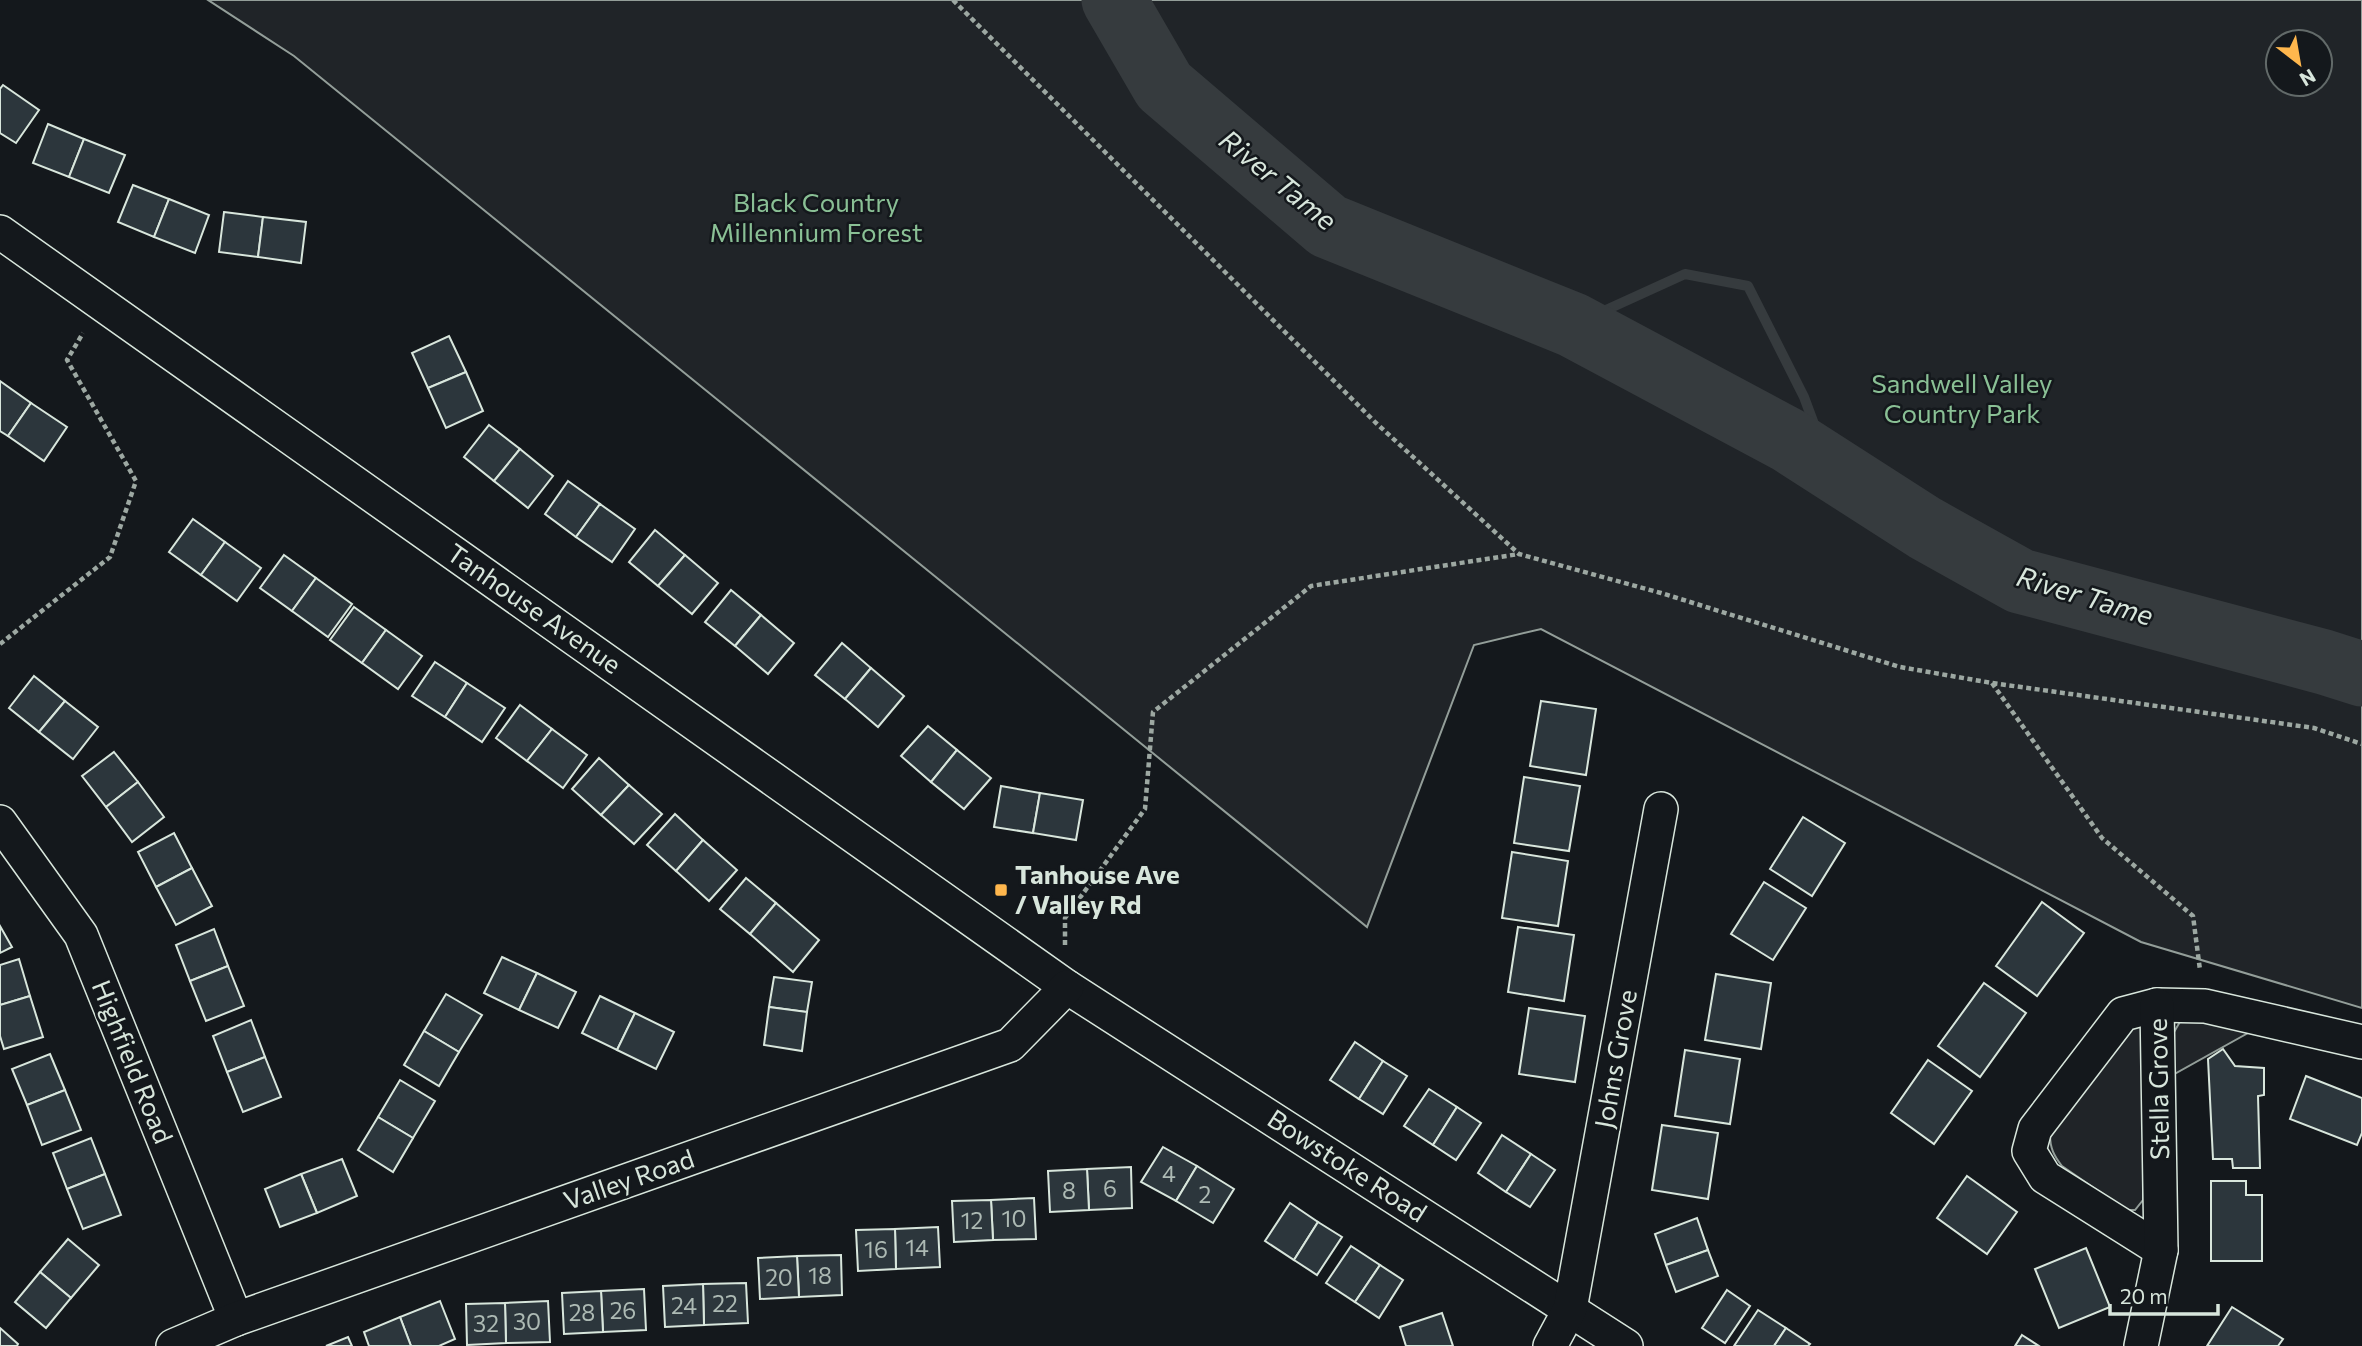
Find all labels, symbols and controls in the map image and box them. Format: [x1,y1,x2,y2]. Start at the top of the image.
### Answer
north arrow [2264,28,2334,98]
text: N [2296,64,2320,92]
water label: River Tame [1213,122,1344,237]
park label: Black Country Millennium Forest [709,186,923,247]
park label: Sandwell Valley Country Park [1871,367,2053,428]
street label: Tanhouse Avenue [442,536,628,679]
water label: River Tame [2013,558,2158,632]
place label: Tanhouse Ave / Valley Rd [1015,858,1180,919]
marker: Tanhouse Ave / Valley Rd [993,882,1009,898]
street label: Highfield Road [87,975,180,1148]
street label: Johns Grove [1587,987,1642,1131]
street label: Stella Grove [2141,1018,2174,1160]
street label: Bowstoke Road [1263,1102,1433,1228]
street label: Valley Road [559,1142,698,1215]
house number: 4 [1162,1159,1176,1187]
house number: 6 [1103,1174,1117,1202]
house number: 8 [1062,1176,1076,1204]
house number: 2 [1199,1180,1211,1208]
house number: 10 [1002,1204,1026,1232]
house number: 12 [961,1206,983,1234]
house number: 14 [905,1233,929,1261]
house number: 16 [864,1235,888,1263]
house number: 18 [808,1261,832,1289]
house number: 20 [765,1263,793,1291]
scale bar [2110,1272,2218,1316]
text: 20 m [2120,1283,2168,1308]
house number: 22 [712,1289,738,1317]
house number: 24 [671,1291,697,1319]
house number: 26 [610,1296,636,1324]
house number: 28 [569,1298,595,1326]
house number: 30 [513,1307,541,1335]
house number: 32 [473,1309,499,1337]

